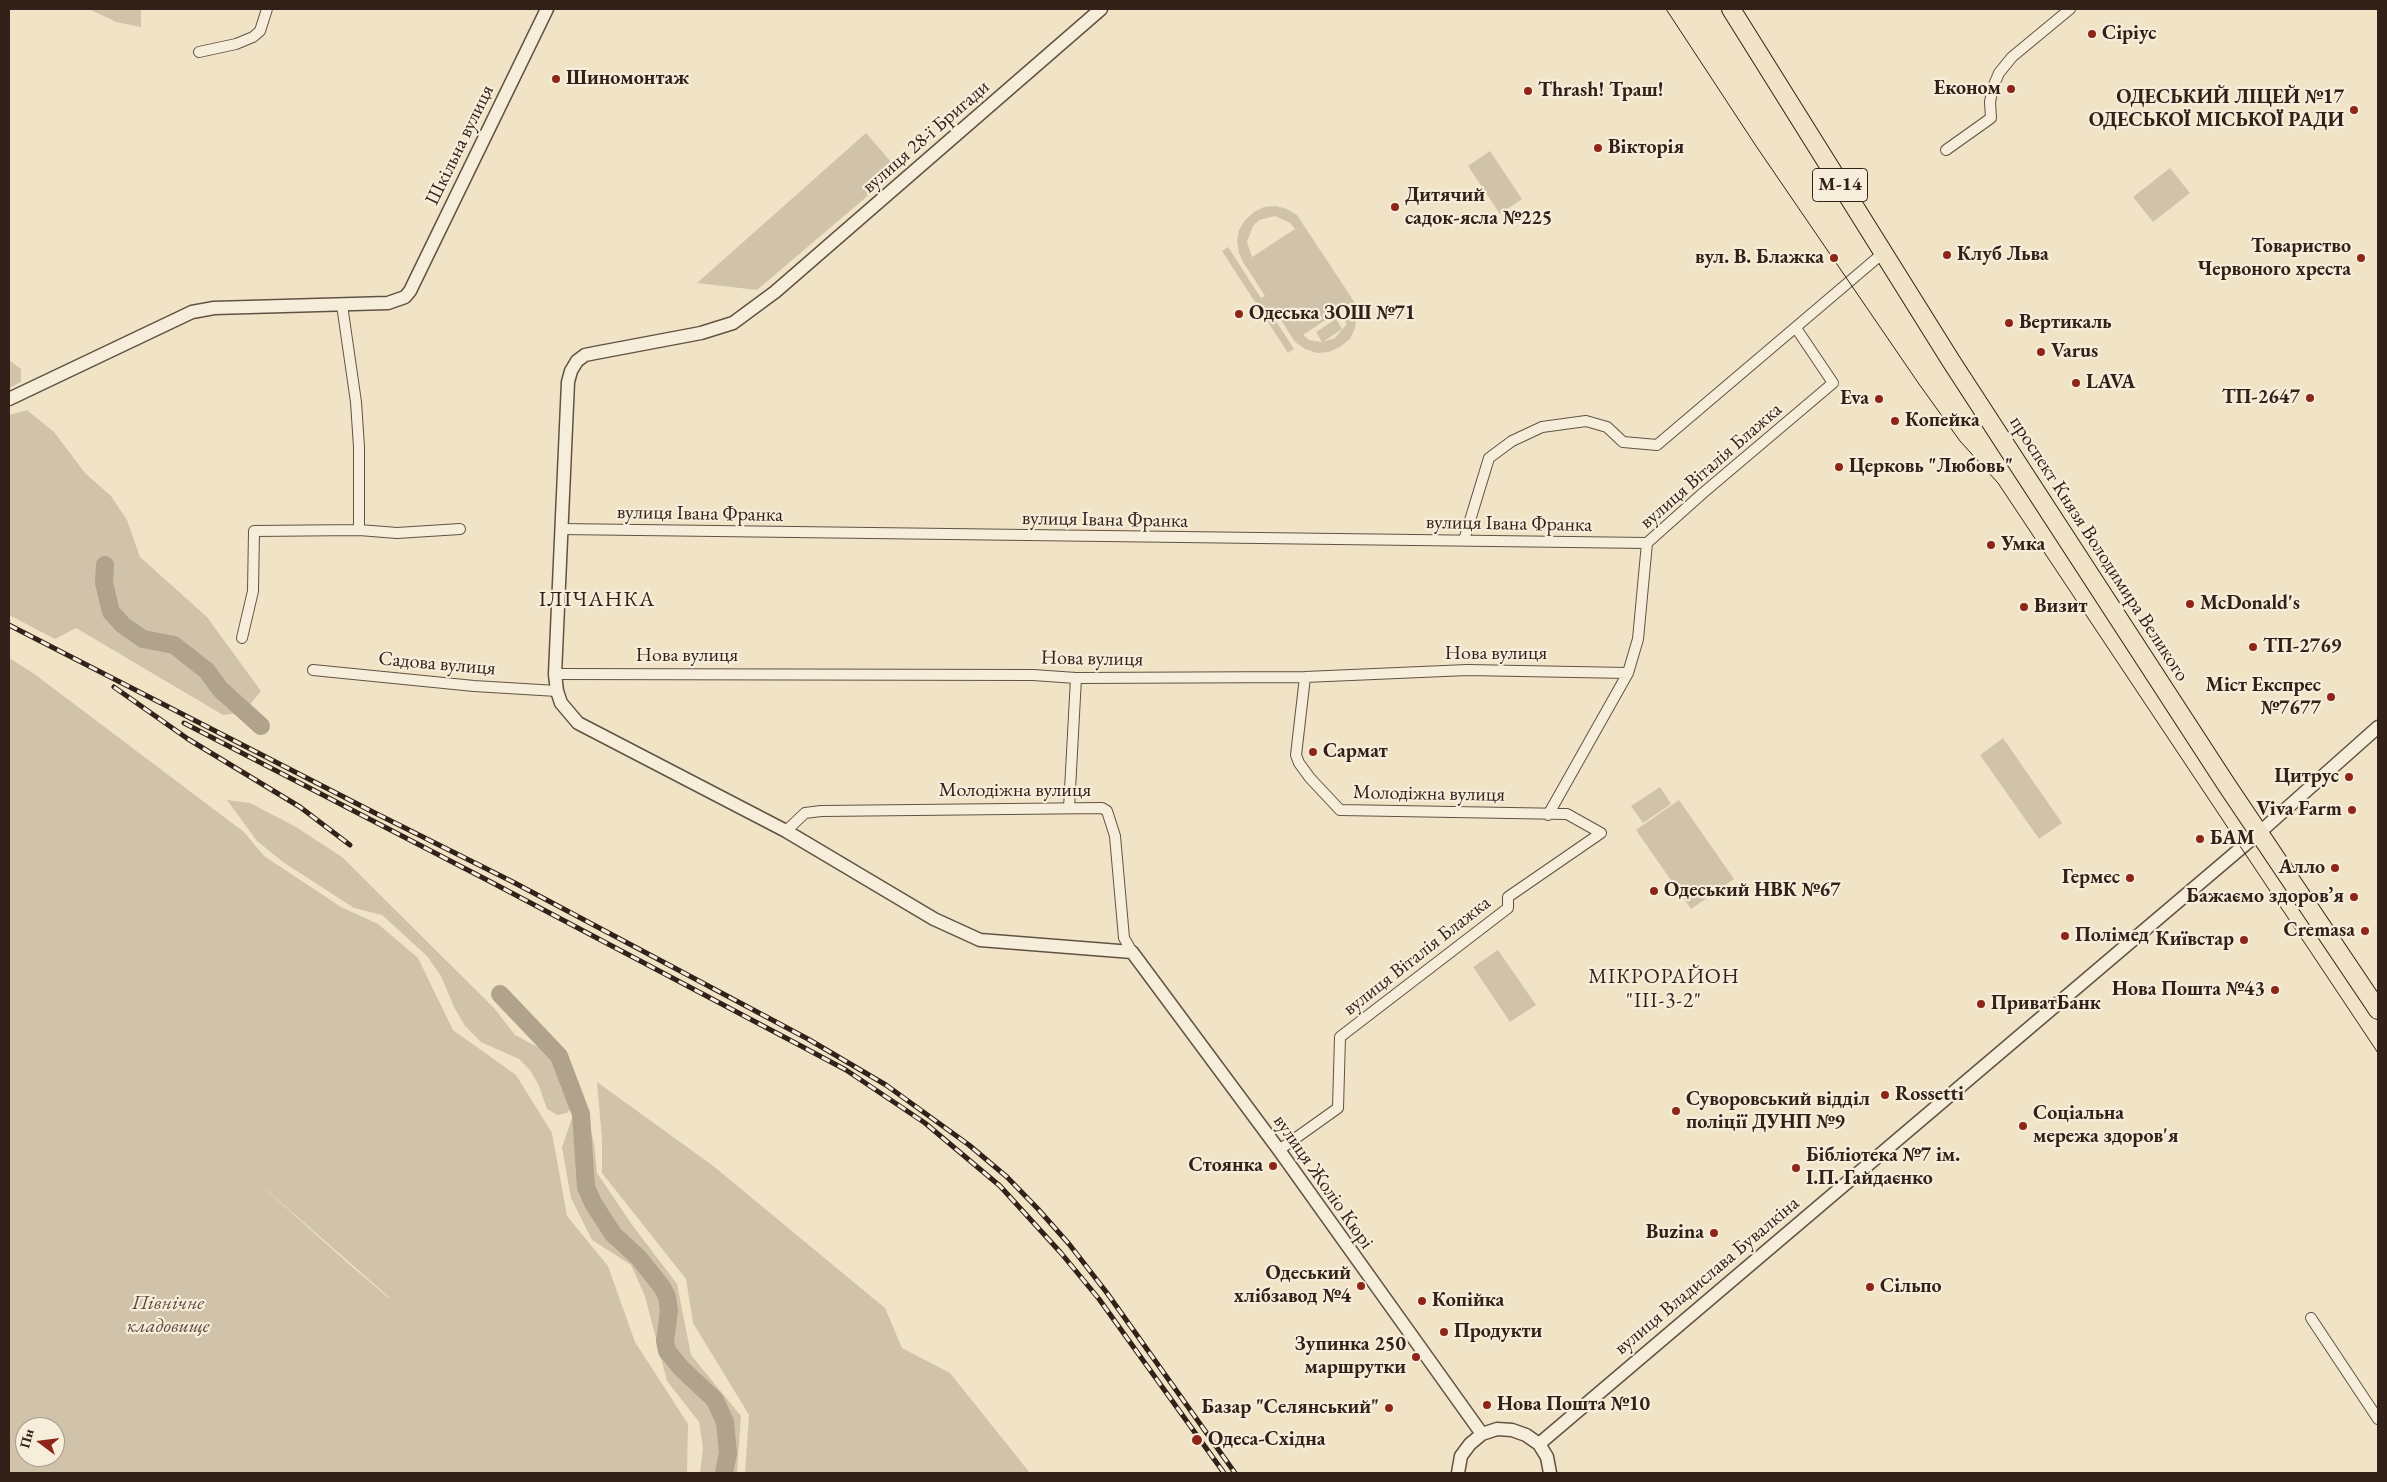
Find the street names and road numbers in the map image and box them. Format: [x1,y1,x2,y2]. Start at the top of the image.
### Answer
street label: вулиця 28-ї Бригади [857,75,995,199]
street label: Шкільна вулиця [421,81,499,209]
road number: М-14 [1812,168,1868,202]
street label: вулиця Віталія Блажка [1635,398,1787,534]
street label: проспект Князя Володимира Великого [2004,412,2194,686]
street label: вулиця Івана Франка [617,501,783,527]
street label: вулиця Івана Франка [1022,507,1188,533]
street label: вулиця Івана Франка [1426,511,1592,537]
street label: Нова вулиця [1445,642,1547,666]
street label: Нова вулиця [636,644,738,668]
street label: Нова вулиця [1041,646,1143,672]
street label: Садова вулиця [377,647,497,681]
street label: Молодіжна вулиця [939,779,1091,803]
street label: Молодіжна вулиця [1353,781,1505,807]
street label: вулиця Віталія Блажка [1339,891,1495,1021]
street label: вулиця Жоліо Кюрі [1268,1110,1378,1254]
street label: вулиця Владислава Бувалкіна [1610,1192,1804,1360]

